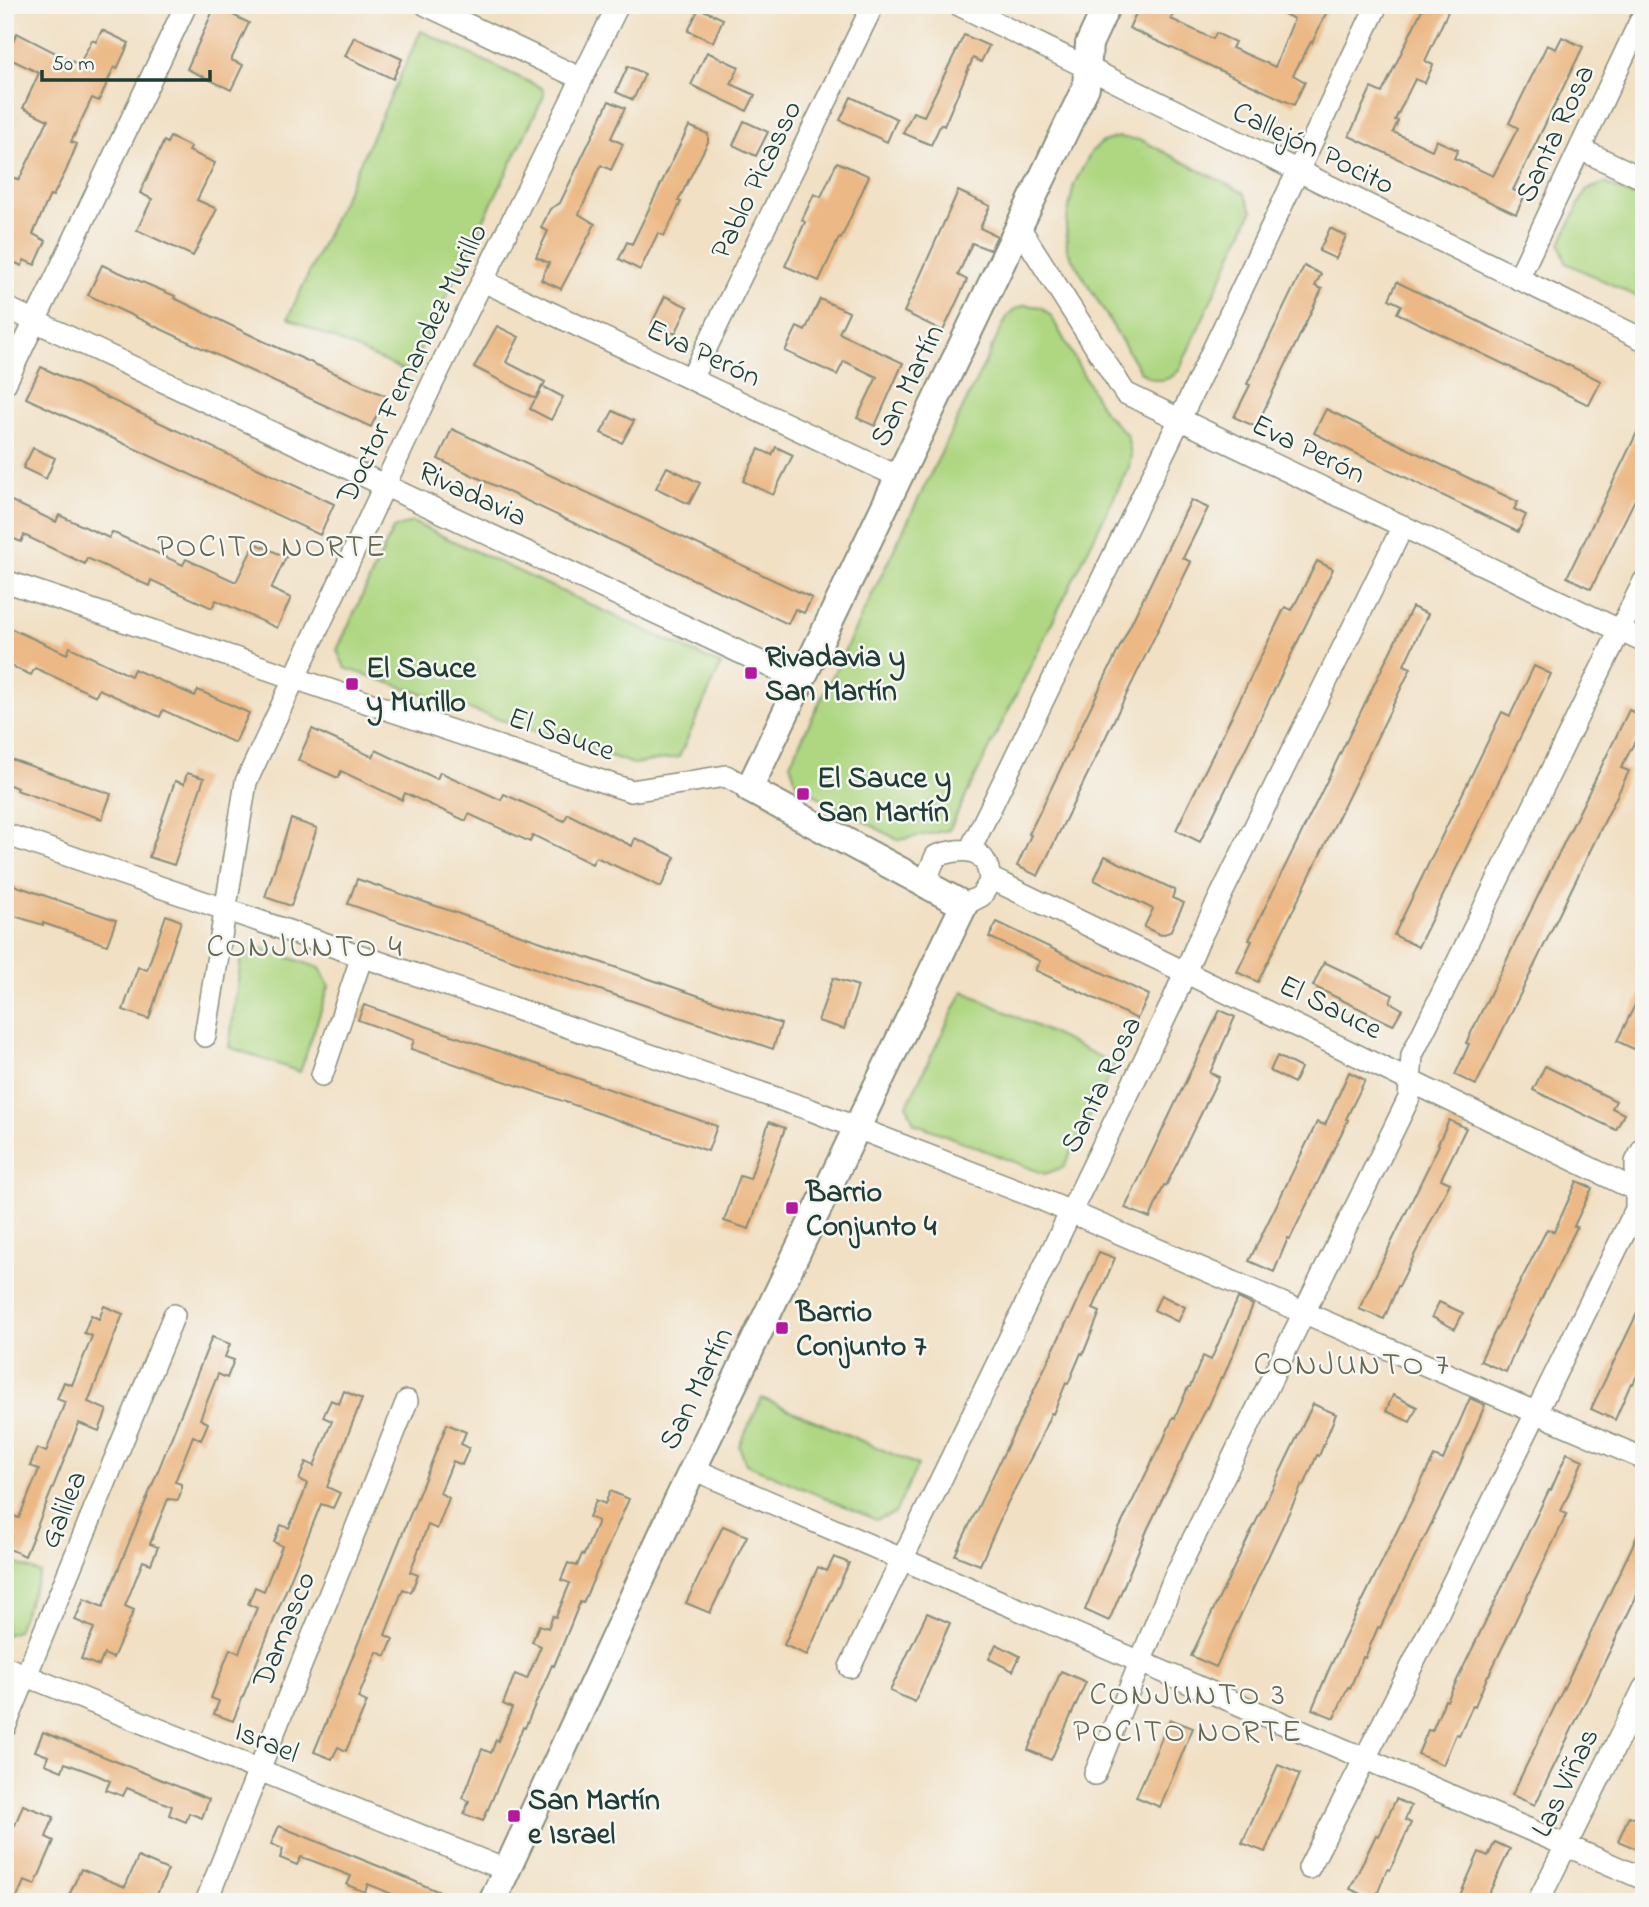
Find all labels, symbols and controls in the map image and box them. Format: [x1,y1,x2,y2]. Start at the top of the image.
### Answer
scale bar [42,38,210,82]
text: 50 m [52,50,95,80]
street label: Santa Rosa [1506,58,1608,210]
street label: Callejón Pocito [1224,91,1401,208]
street label: Pablo Picasso [700,94,815,267]
street label: Doctor Fernandez Murillo [326,217,501,513]
street label: Eva Perón [638,309,767,400]
street label: San Martín [860,317,957,455]
street label: Eva Perón [1243,404,1372,497]
street label: Rivadavia [410,451,534,540]
district label: POCITO NORTE [157,525,387,572]
place label: Rivadavia y San Martín [765,637,905,715]
place label: El Sauce y Murillo [366,648,478,726]
marker: Rivadavia y San Martín [743,665,759,681]
marker: El Sauce y Murillo [344,676,360,692]
street label: El Sauce [502,697,621,775]
place label: El Sauce y San Martín [817,758,951,836]
marker: El Sauce y San Martín [795,786,811,802]
district label: CONJUNTO 4 [206,925,404,972]
street label: El Sauce [1271,965,1389,1053]
street label: Santa Rosa [1051,1009,1155,1161]
place label: Barrio Conjunto 4 [804,1172,937,1250]
marker: Barrio Conjunto 4 [784,1200,800,1216]
place label: Barrio Conjunto 7 [794,1292,927,1370]
street label: San Martín [649,1320,746,1458]
marker: Barrio Conjunto 7 [774,1320,790,1336]
district label: CONJUNTO 7 [1253,1343,1451,1390]
street label: Galilea [29,1465,100,1556]
street label: Damasco [242,1565,329,1696]
district label: CONJUNTO 3 POCITO NORTE [1073,1673,1303,1757]
street label: Israel [227,1711,305,1777]
street label: Las Viñas [1521,1721,1612,1846]
place label: San Martín e Israel [528,1780,660,1858]
marker: San Martín e Israel [506,1808,522,1824]

